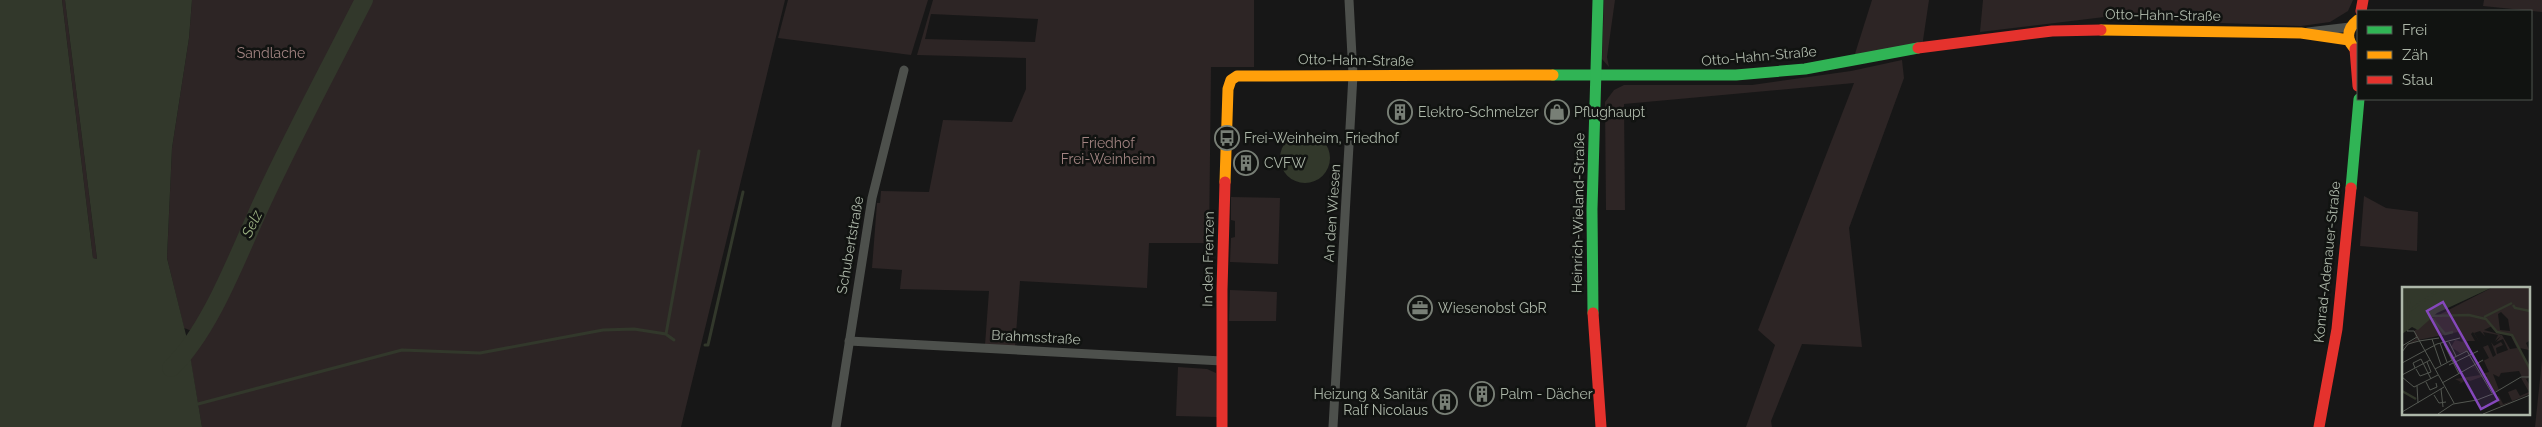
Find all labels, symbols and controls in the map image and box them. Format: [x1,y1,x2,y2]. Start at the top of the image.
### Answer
street label: Otto-Hahn-Straße [2105,6,2221,24]
legend [2357,10,2532,100]
text: Frei [2402,21,2427,39]
street label: Otto-Hahn-Straße [1701,43,1817,69]
park label: Sandlache [237,45,305,61]
text: Zäh [2402,46,2428,64]
street label: Otto-Hahn-Straße [1298,51,1414,69]
text: Stau [2402,71,2433,89]
building icon: Elektro-Schmelzer [1387,99,1413,125]
shop icon: Pflughaupt [1544,99,1570,125]
place label: Elektro-Schmelzer [1418,104,1539,120]
place label: Pflughaupt [1574,104,1645,120]
bus stop icon: Frei-Weinheim, Friedhof [1214,125,1240,151]
place label: Frei-Weinheim, Friedhof [1244,130,1400,146]
street label: Heinrich-Wieland-Straße [1569,133,1587,293]
park label: Friedhof Frei-Weinheim [1061,135,1155,167]
building icon: CVFW [1233,150,1259,176]
place label: CVFW [1264,155,1306,171]
street label: An den Wiesen [1321,163,1343,263]
street label: Konrad-Adenauer-Straße [2311,180,2343,344]
street label: Schubertstraße [834,195,866,295]
water label: Selz [237,207,267,241]
street label: In den Frenzen [1199,211,1217,307]
inset map [2402,287,2530,414]
office icon: Wiesenobst GbR [1407,295,1433,321]
place label: Wiesenobst GbR [1438,300,1547,316]
street label: Brahmsstraße [991,327,1081,347]
building icon: Palm - Dächer [1469,381,1495,407]
place label: Heizung & Sanitär Ralf Nicolaus [1313,386,1428,418]
place label: Palm - Dächer [1500,386,1593,402]
building icon: Heizung & Sanitär Ralf Nicolaus [1432,389,1458,415]

